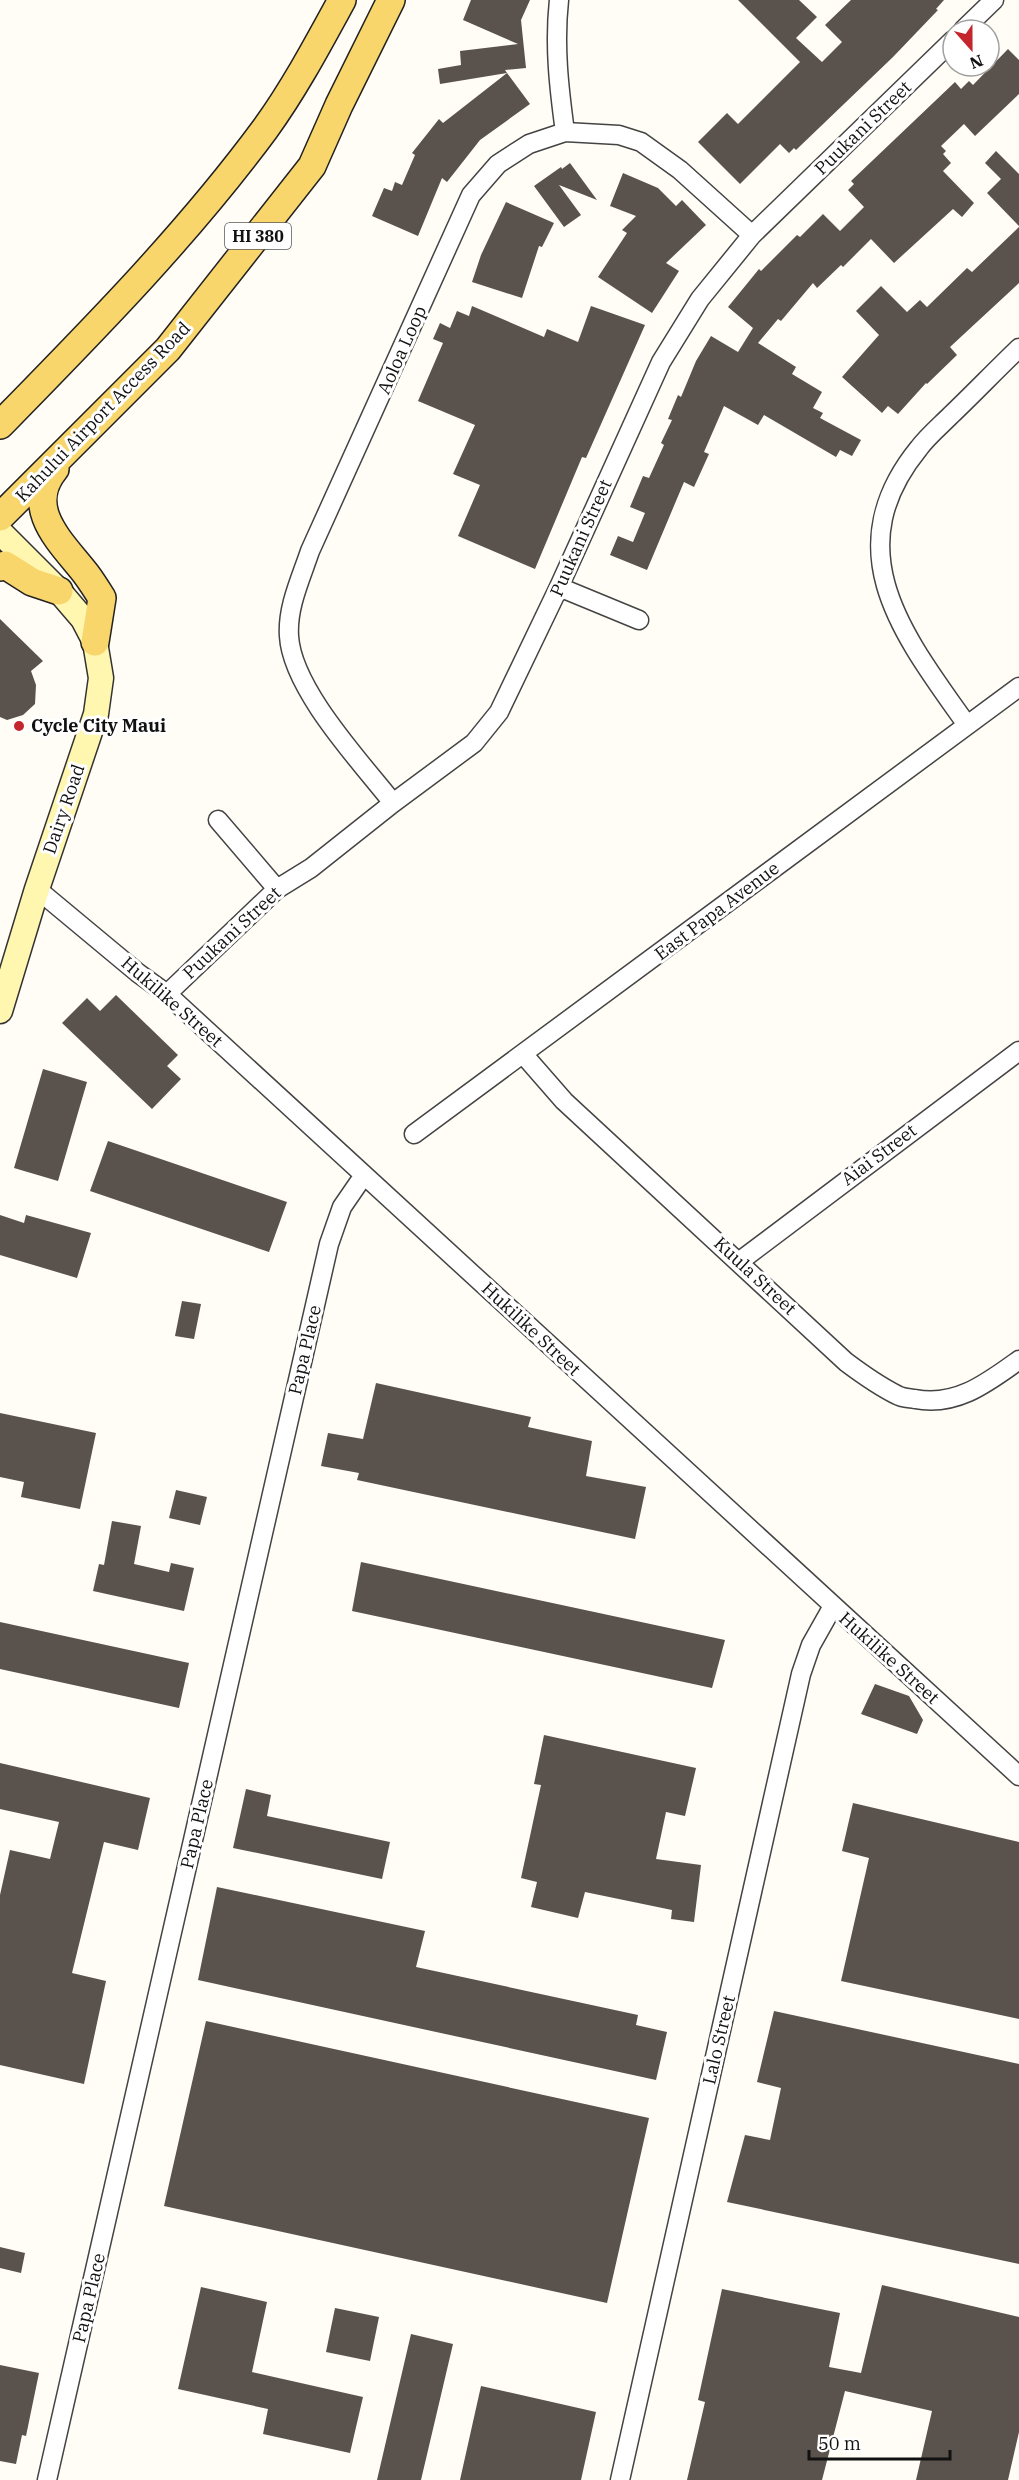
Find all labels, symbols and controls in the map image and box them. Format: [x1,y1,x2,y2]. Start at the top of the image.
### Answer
north arrow [941,18,1001,78]
text: N [967,50,986,74]
street label: Puukani Street [809,76,916,180]
road number: HI 380 [225,223,291,249]
street label: Aoloa Loop [372,302,431,398]
street label: Kahului Airport Access Road [10,317,195,507]
street label: Puukani Street [544,476,617,600]
place label: Cycle City Maui [31,714,166,737]
marker: Cycle City Maui [12,719,26,733]
street label: Dairy Road [37,761,90,857]
street label: East Papa Avenue [650,856,783,965]
street label: Puukani Street [178,881,286,984]
street label: Hukilike Street [117,951,228,1052]
street label: Aiai Street [837,1119,921,1190]
street label: Kuula Street [709,1232,801,1320]
street label: Hukilike Street [477,1277,586,1380]
street label: Papa Place [283,1303,326,1397]
street label: Hukilike Street [834,1607,944,1709]
street label: Papa Place [175,1777,218,1871]
street label: Lalo Street [697,1993,740,2087]
street label: Papa Place [67,2251,110,2345]
scale bar [809,2423,950,2461]
text: 50 m [818,2432,861,2455]

